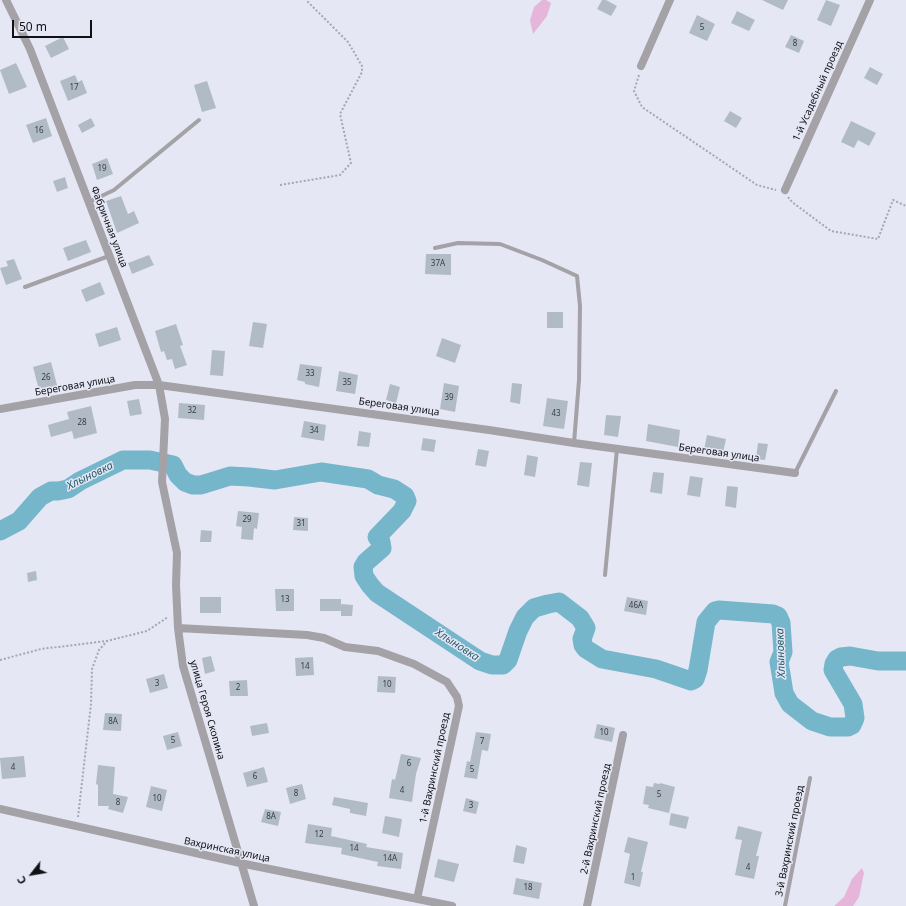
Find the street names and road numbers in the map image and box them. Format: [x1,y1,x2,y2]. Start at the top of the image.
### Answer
street label: 1-й Усадебный проезд [790,39,846,143]
street label: Фабричная улица [88,185,130,269]
street label: Береговая улица [34,373,116,399]
street label: Береговая улица [358,395,440,419]
street label: Береговая улица [678,441,760,465]
street label: улица Героя Скопина [187,659,227,761]
street label: 1-й Вахринский проезд [417,712,453,824]
street label: 2-й Вахринский проезд [578,763,614,875]
street label: 3-й Вахринский проезд [773,784,807,898]
street label: Вахринская улица [183,835,271,865]

